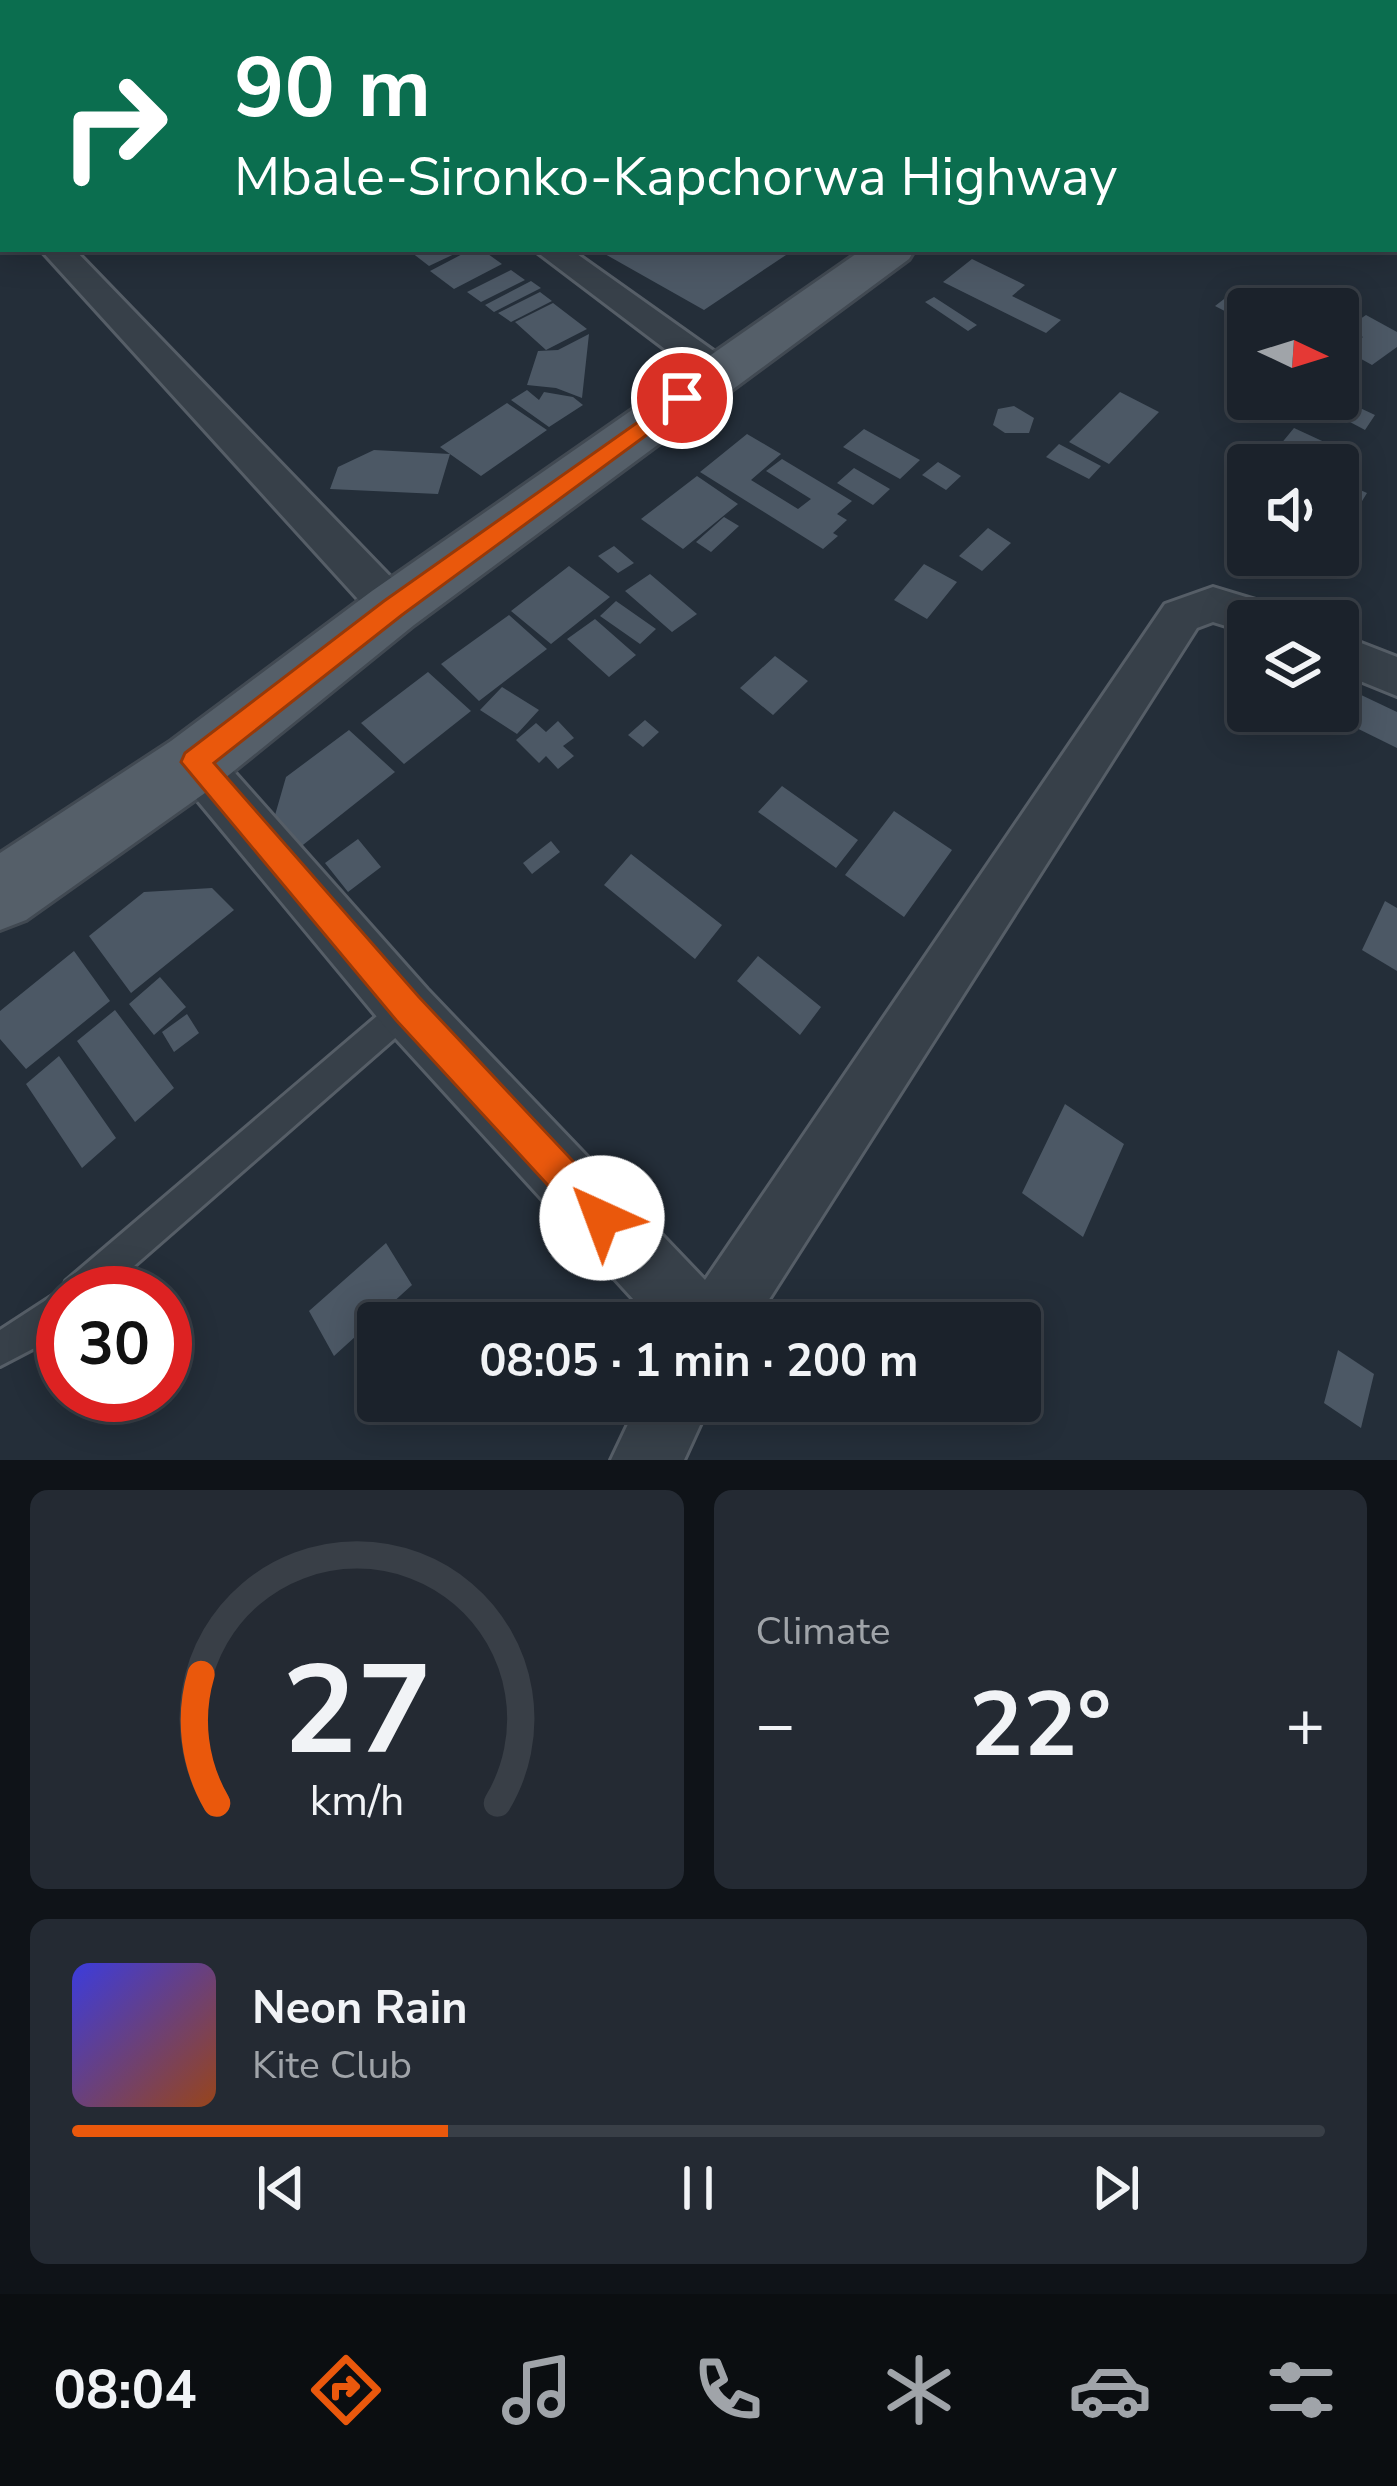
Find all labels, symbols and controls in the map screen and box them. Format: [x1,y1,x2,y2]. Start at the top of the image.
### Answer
text: 90 m [234,31,431,146]
icon: right [36,48,192,204]
text: Mbale-Sironko-Kapchorwa Highway [234,140,1117,214]
north arrow [1227,288,1359,420]
map controls [1227,288,1359,732]
pin [631,347,733,449]
icon: arrive [649,365,715,431]
button: sound [1227,444,1359,576]
button: layers [1227,600,1359,732]
position arrow [539,1155,665,1281]
speed limit sign: 30 [36,1266,192,1422]
text: 08:05 · 1 min · 200 m [479,1331,919,1392]
text: Climate [756,1605,891,1658]
text: 27 [282,1626,432,1796]
text: 22° [969,1664,1111,1787]
text: − [756,1680,795,1770]
text: + [1285,1680,1325,1770]
text: km/h [309,1771,404,1829]
text: Neon Rain [252,1978,468,2039]
text: Kite Club [252,2039,412,2092]
icon: previous [248,2155,314,2221]
icon: pause [665,2155,731,2221]
icon: next [1083,2155,1149,2221]
icon: directions [304,2348,388,2432]
icon: music [495,2348,579,2432]
icon: phone [686,2348,770,2432]
icon: climate [877,2348,961,2432]
icon: car [1068,2348,1152,2432]
icon: filters [1259,2348,1343,2432]
text: 08:04 [54,2353,197,2427]

